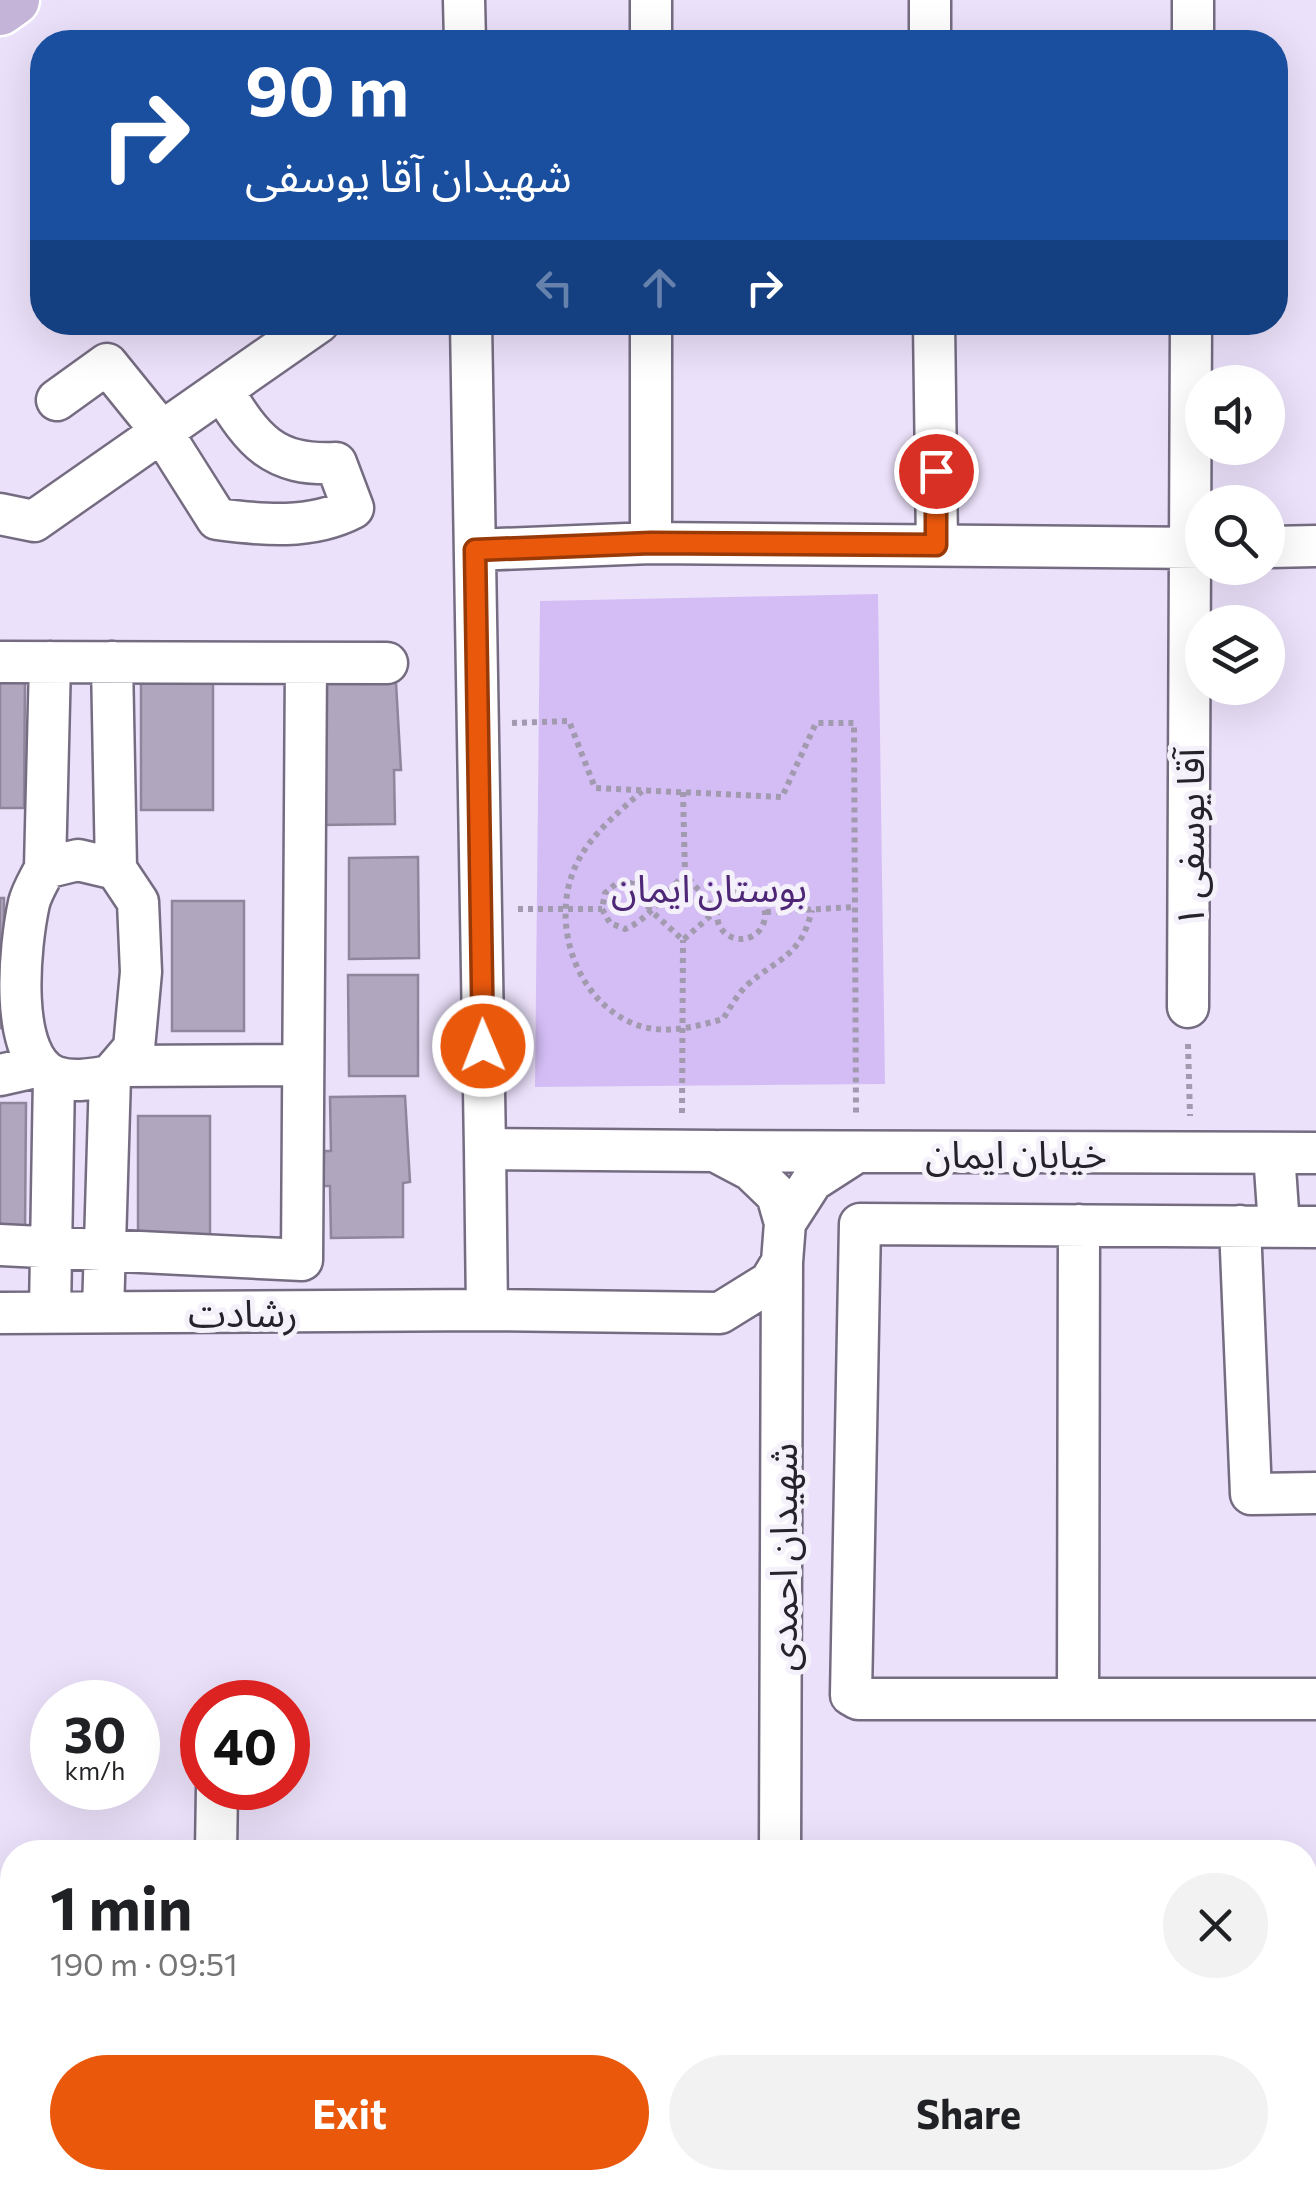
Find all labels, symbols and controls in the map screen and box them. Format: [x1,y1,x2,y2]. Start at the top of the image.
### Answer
text: 90 m [245,45,409,130]
icon: right [80,70,210,200]
text: شهیدان آقا یوسفی [245,146,572,201]
icon: left [527,260,582,315]
icon: ahead [632,260,687,315]
icon: right [737,260,792,315]
map controls [1185,365,1285,705]
button: sound [1185,365,1285,465]
pin [894,429,979,514]
icon: arrive [909,444,964,499]
button: search [1185,485,1285,585]
button: layers [1185,605,1285,705]
street label: آقا یوسفی ۱ [1165,747,1213,928]
park label: بوستان ایمان [611,863,807,911]
position arrow [431,994,535,1098]
street label: خیابان ایمان [925,1129,1107,1177]
street label: رشادت [188,1288,298,1336]
street label: شهیدان احمدی [758,1443,806,1671]
speed limit sign: 40 [180,1680,310,1810]
text: 30 [64,1702,126,1763]
text: km/h [65,1755,125,1785]
text: 1 min [50,1869,192,1942]
button: close [1163,1873,1268,1978]
text: 190 m · 09:51 [50,1943,238,1983]
button: Exit [50,2055,649,2170]
button: Share [669,2055,1268,2170]

